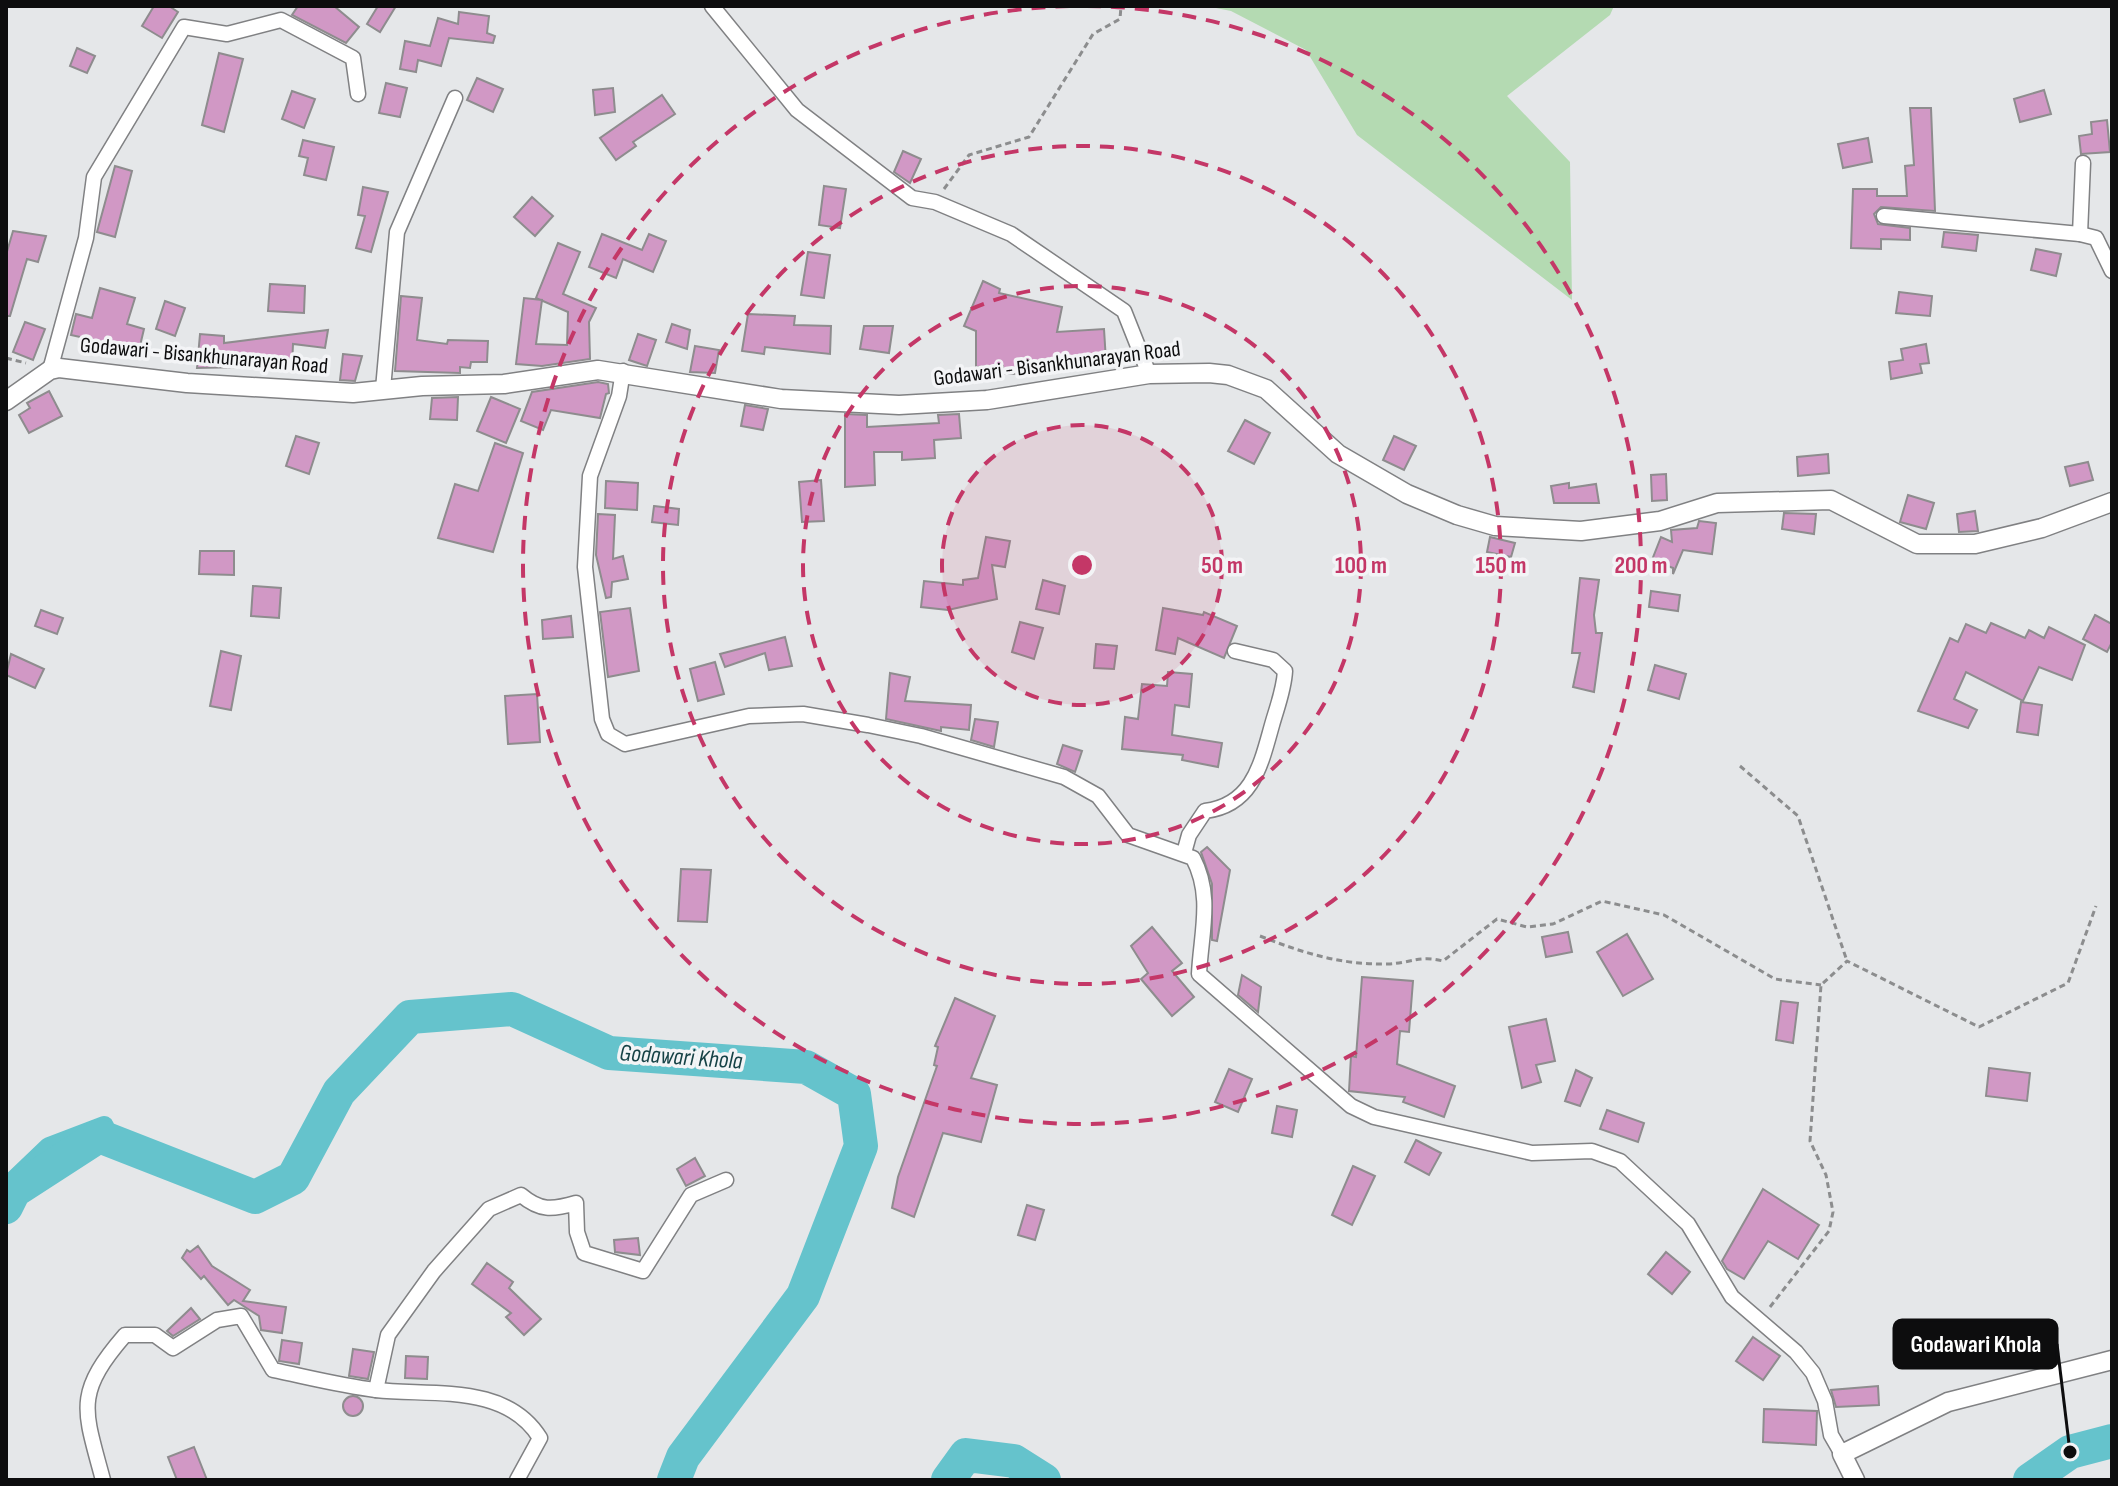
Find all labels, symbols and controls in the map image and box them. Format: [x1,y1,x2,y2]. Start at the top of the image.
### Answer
street label: Godawari - Bisankhunarayan Road [79,332,329,380]
street label: Godawari - Bisankhunarayan Road [932,335,1182,393]
centre of rings [1068,551,1096,579]
text: 50 m [1201,551,1243,580]
text: 100 m [1335,551,1387,580]
text: 150 m [1475,551,1527,580]
text: 200 m [1614,551,1668,580]
water label: Godawari Khola [618,1038,744,1076]
callout: Godawari Khola [1894,1320,2057,1368]
text: Godawari Khola [1911,1330,2041,1359]

